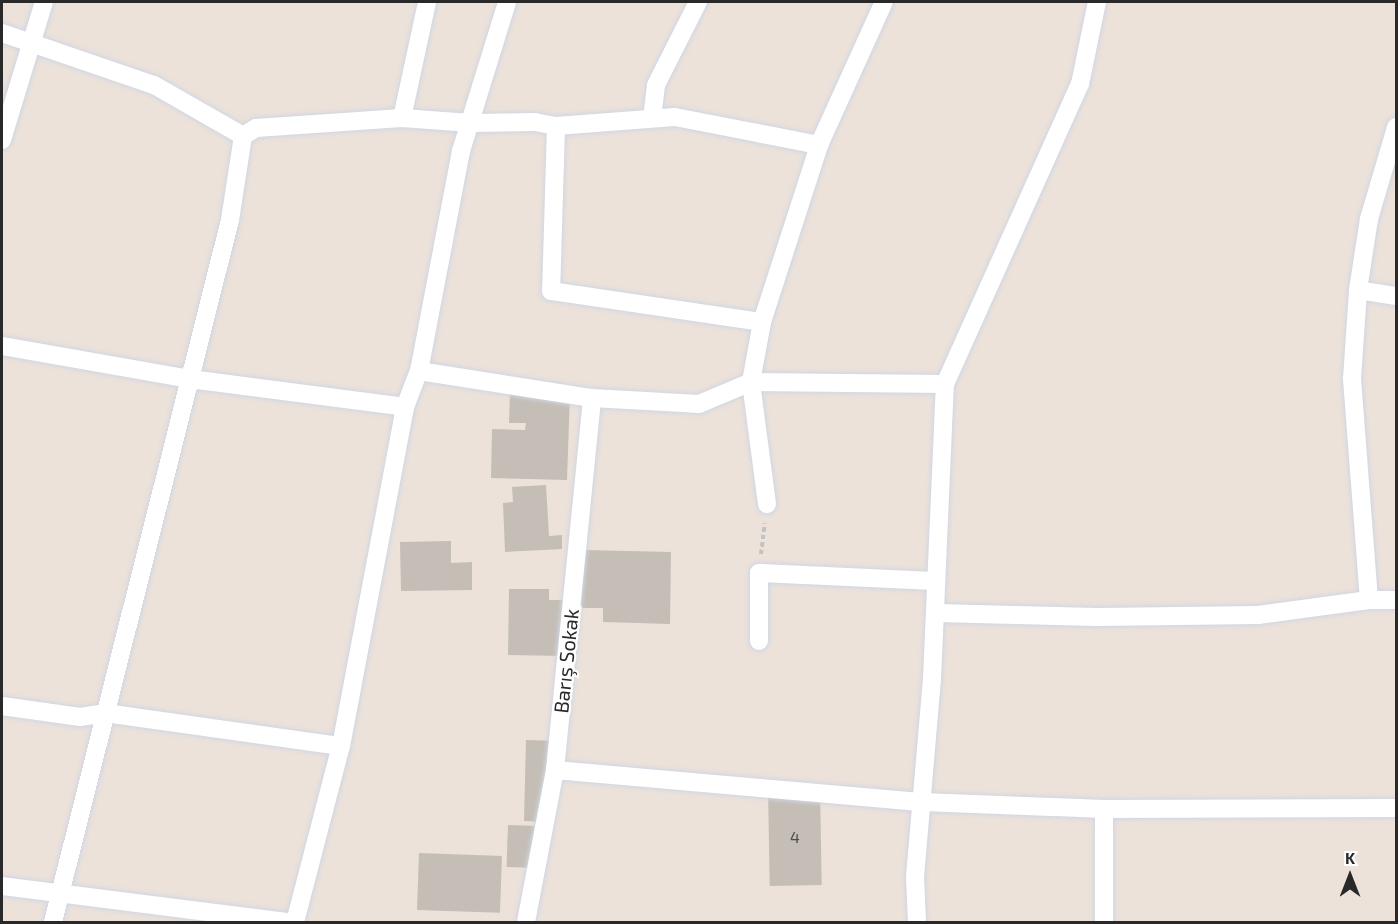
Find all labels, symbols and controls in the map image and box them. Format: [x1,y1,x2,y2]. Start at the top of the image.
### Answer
street label: Barış Sokak [549,608,583,714]
house number: 4 [790,827,800,847]
north arrow [1320,846,1380,906]
text: K [1345,848,1355,867]

